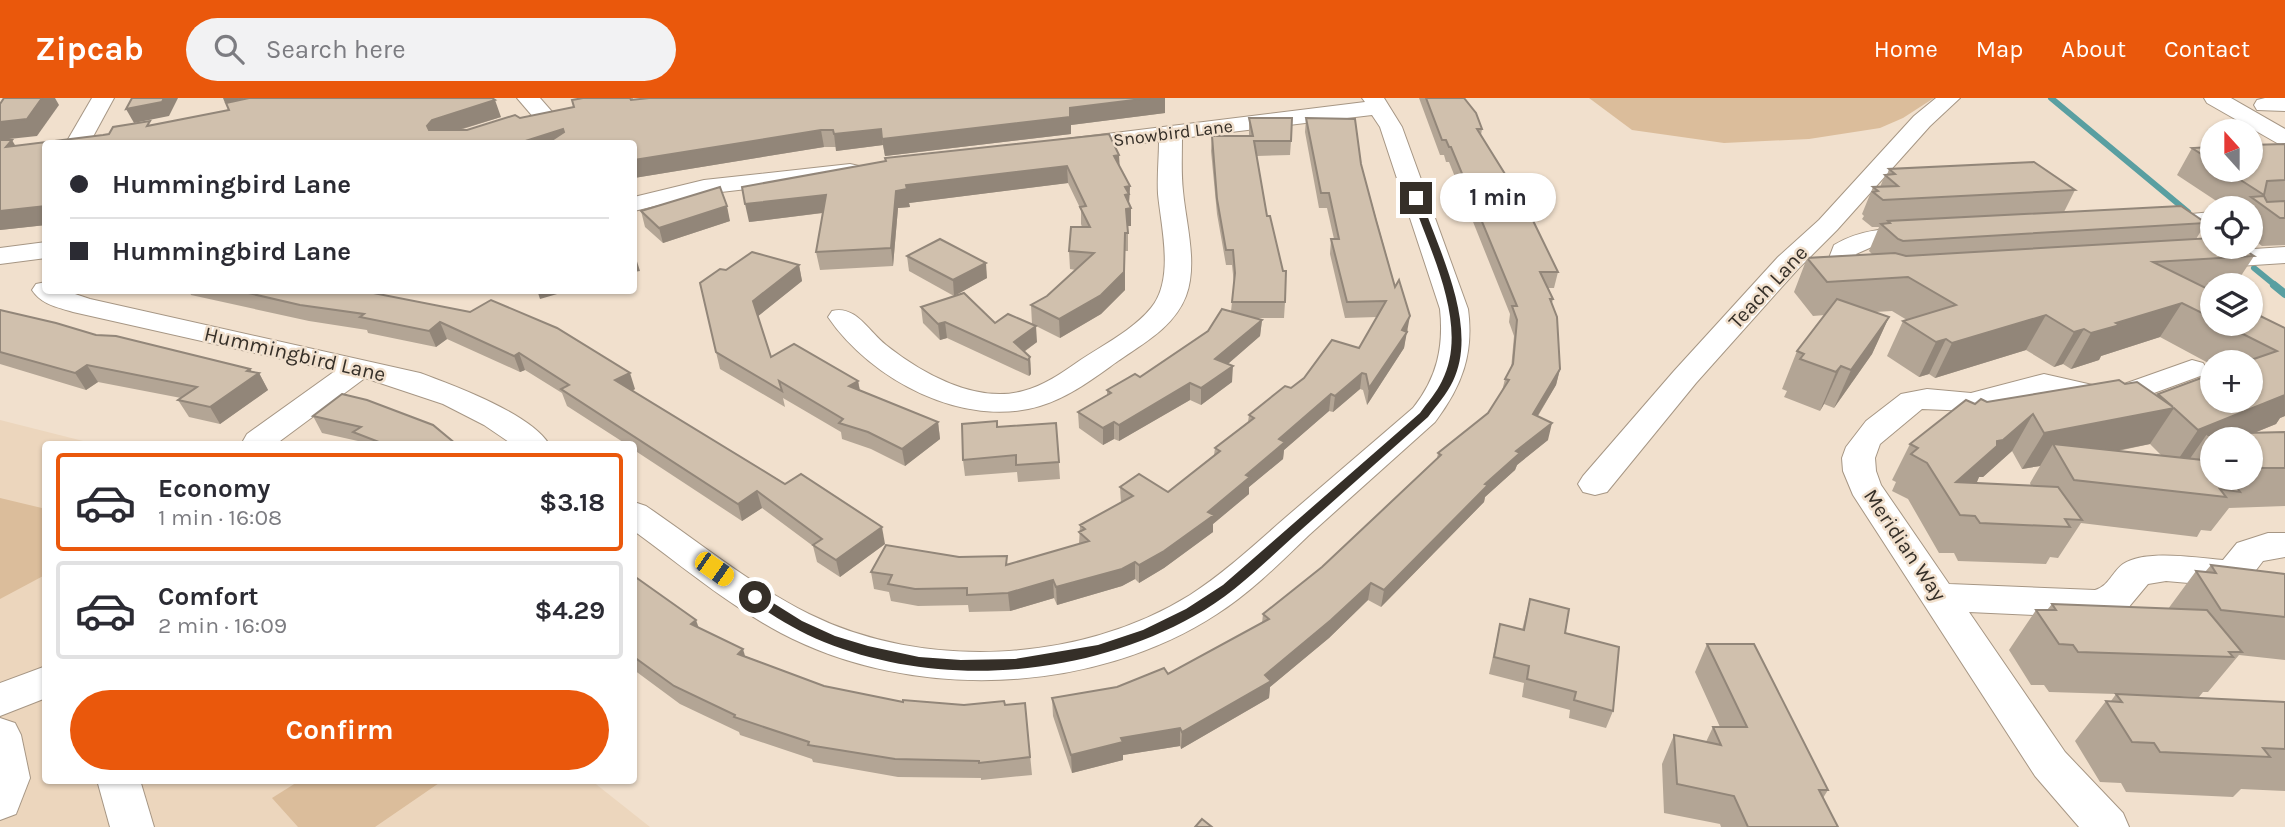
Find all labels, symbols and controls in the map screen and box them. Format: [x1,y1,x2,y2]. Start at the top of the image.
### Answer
search box [186,18,676,81]
text: Zipcab [35,30,144,68]
icon: search [210,30,248,68]
text: Search here [266,34,406,65]
text: Home [1874,35,1938,63]
text: Map [1976,35,2023,63]
text: About [2061,35,2126,63]
text: Contact [2164,35,2250,63]
street label: Snowbird Lane [1112,115,1234,151]
north arrow [2200,119,2263,182]
map controls [2200,119,2263,490]
text: Hummingbird Lane [112,169,351,200]
callout: 1 min [1440,174,1556,222]
route end [1400,182,1432,214]
text: 1 min [1469,184,1527,211]
button: locate [2200,196,2263,259]
text: Hummingbird Lane [112,236,351,267]
street label: Teach Lane [1724,241,1812,333]
button: layers [2200,273,2263,336]
street label: Hummingbird Lane [202,321,388,387]
button: + [2200,350,2263,413]
button: − [2200,427,2263,490]
icon: car [74,471,137,534]
text: Economy [158,473,270,504]
street label: Meridian Way [1859,484,1951,606]
text: $3.18 [539,487,605,518]
text: 1 min · 16:08 [158,504,282,531]
car [691,548,738,590]
icon: car [74,579,137,642]
text: Comfort [158,581,259,612]
route start [739,581,771,613]
text: $4.29 [534,595,605,626]
text: 2 min · 16:09 [158,612,287,639]
button: Confirm [70,690,609,770]

